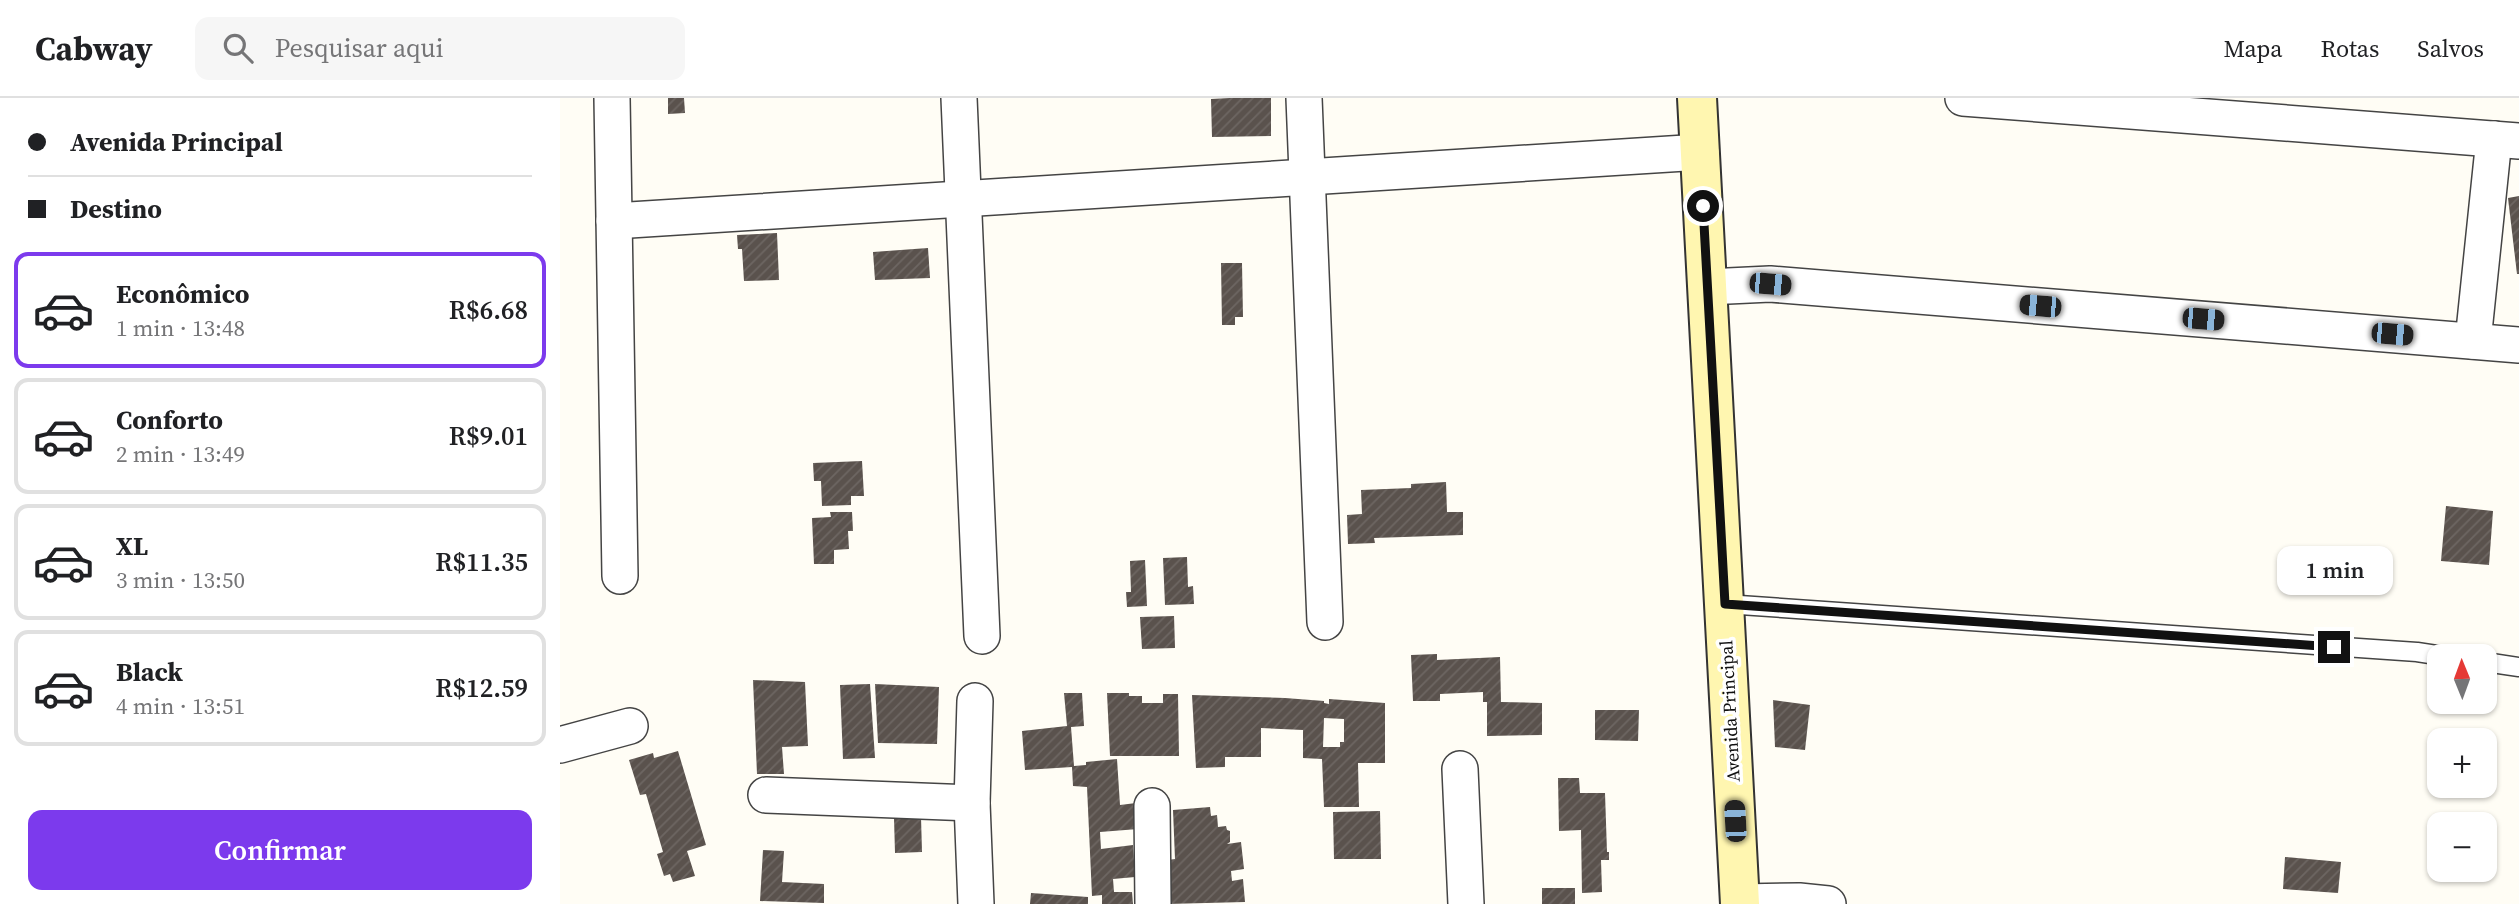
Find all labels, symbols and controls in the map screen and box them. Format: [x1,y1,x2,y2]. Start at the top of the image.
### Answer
search box [195,17,685,80]
text: Cabway [35,26,153,71]
icon: search [219,29,257,67]
text: Pesquisar aqui [275,30,444,66]
text: Mapa [2223,32,2283,65]
text: Rotas [2321,32,2379,65]
text: Salvos [2417,32,2484,65]
text: Avenida Principal [70,124,283,160]
route start [1687,190,1719,222]
text: Destino [70,191,162,227]
car [1749,272,1792,296]
text: Econômico [116,276,249,312]
icon: car [32,279,95,342]
text: R$6.68 [449,292,528,328]
car [2019,294,2062,318]
car [2182,307,2225,331]
text: 1 min · 13:48 [116,312,245,344]
car [2371,322,2414,346]
text: Conforto [116,402,223,438]
icon: car [32,405,95,468]
text: R$9.01 [449,418,528,454]
text: 2 min · 13:49 [116,438,245,470]
text: XL [116,528,148,564]
icon: car [32,531,95,594]
text: R$11.35 [435,544,528,580]
callout: 1 min [2276,546,2392,594]
text: 1 min [2305,554,2365,586]
text: 3 min · 13:50 [116,564,245,596]
route end [2318,631,2350,663]
street label: Avenida Principal [1713,640,1746,782]
north arrow [2427,644,2497,714]
map controls [2427,644,2497,882]
text: Black [116,654,183,690]
icon: car [32,657,95,720]
text: R$12.59 [435,670,528,706]
text: 4 min · 13:51 [116,690,245,722]
button: + [2427,728,2497,798]
car [1724,799,1747,843]
button: Confirmar [28,810,532,890]
button: − [2427,812,2497,882]

